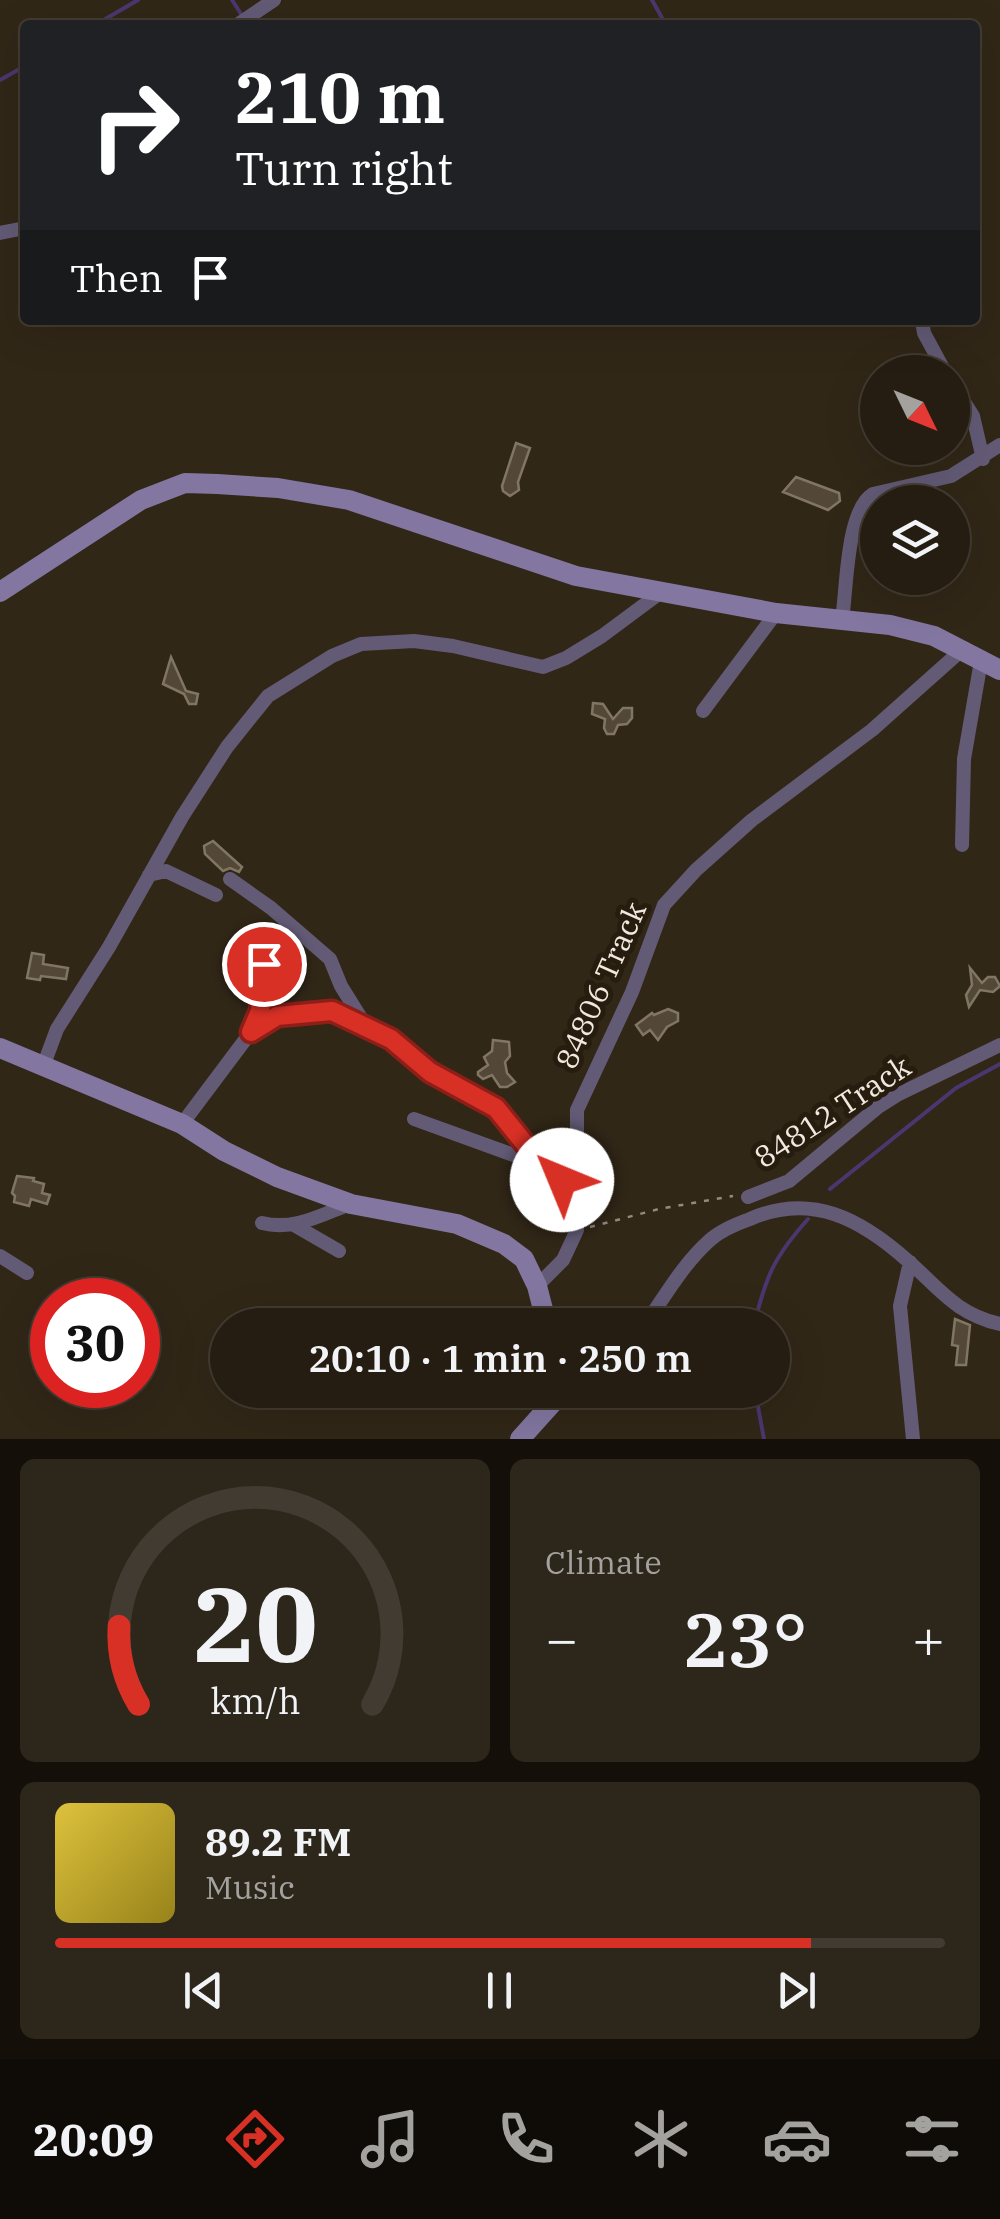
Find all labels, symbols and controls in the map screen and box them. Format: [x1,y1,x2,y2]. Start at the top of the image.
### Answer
text: 210 m [235,51,445,142]
icon: right [70,60,200,190]
text: Turn right [235,139,453,197]
icon: arrive [183,250,238,305]
text: Then [70,253,163,302]
north arrow [860,355,970,465]
map controls [860,355,970,595]
button: layers [860,485,970,595]
street label: 84806 Track [546,895,654,1075]
pin [222,922,307,1007]
icon: arrive [237,937,292,992]
street label: 84812 Track [746,1046,918,1176]
position arrow [510,1128,614,1232]
speed limit sign: 30 [30,1278,160,1408]
text: 20:10 · 1 min · 250 m [308,1333,692,1382]
text: Climate [545,1541,662,1583]
text: 20 [193,1555,317,1691]
text: 23° [682,1590,808,1688]
text: − [545,1603,578,1674]
text: + [912,1603,945,1674]
text: km/h [210,1677,300,1724]
text: 89.2 FM [205,1817,351,1866]
text: Music [205,1866,295,1908]
icon: previous [176,1963,231,2018]
icon: pause [472,1963,527,2018]
icon: next [769,1963,824,2018]
icon: directions [220,2104,290,2174]
icon: music [355,2104,425,2174]
icon: phone [491,2104,561,2174]
icon: climate [626,2104,696,2174]
icon: car [762,2104,832,2174]
icon: filters [897,2104,967,2174]
text: 20:09 [33,2110,154,2168]

